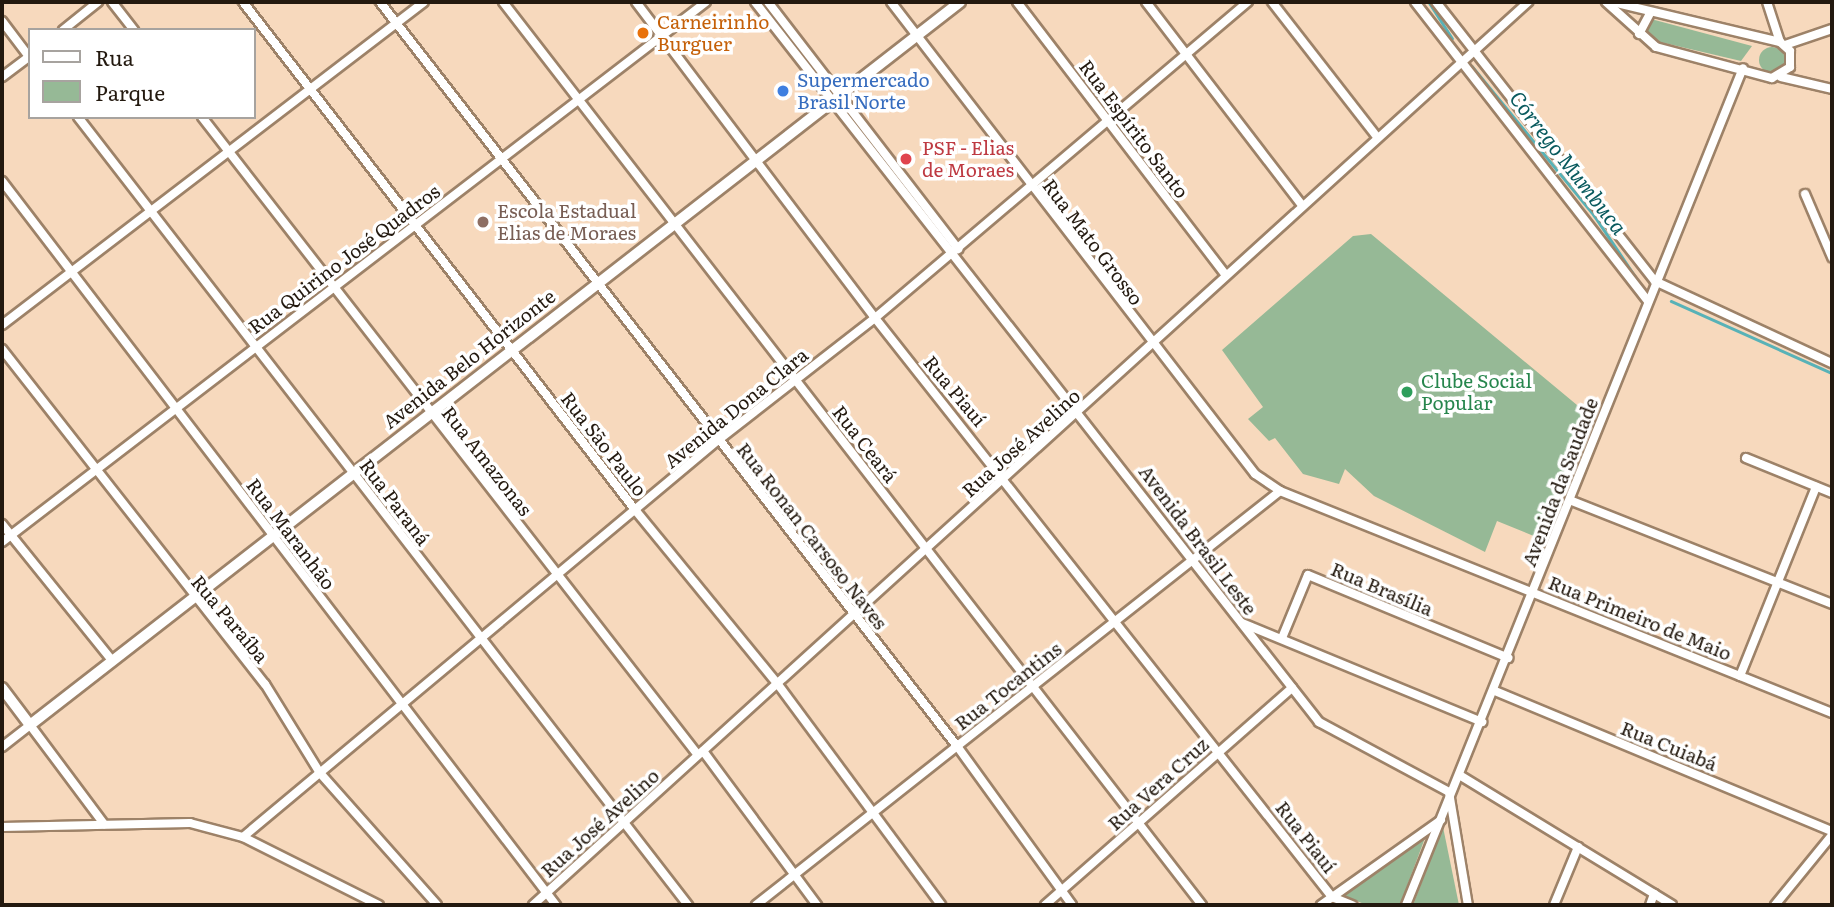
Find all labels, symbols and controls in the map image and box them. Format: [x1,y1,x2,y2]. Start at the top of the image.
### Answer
place label: Carneirinho Burguer [657,11,769,55]
marker: Carneirinho Burguer [635,25,651,41]
legend [28,28,256,119]
text: Rua [95,41,134,72]
street label: Rua Espírito Santo [1075,55,1193,203]
place label: Supermercado Brasil Norte [797,69,930,113]
text: Parque [95,76,165,107]
marker: Supermercado Brasil Norte [775,83,791,99]
water label: Córrego Mumbuca [1505,85,1633,239]
place label: PSF - Elias de Moraes [922,137,1014,181]
marker: PSF - Elias de Moraes [896,149,916,169]
street label: Rua Mato Grosso [1038,174,1148,310]
street label: Rua Quirino José Quadros [244,180,444,338]
place label: Escola Estadual Elias de Moraes [497,200,636,244]
marker: Escola Estadual Elias de Moraes [475,214,491,230]
street label: Avenida Belo Horizonte [378,285,560,433]
street label: Avenida Dona Clara [660,343,812,473]
street label: Rua Piauí [919,351,991,431]
place label: Clube Social Popular [1421,370,1532,414]
street label: Rua José Avelino [957,384,1085,502]
marker: Clube Social Popular [1399,384,1415,400]
street label: Rua São Paulo [556,387,652,501]
street label: Avenida da Saudade [1517,394,1603,570]
street label: Rua Ceará [828,401,902,487]
street label: Rua Amazonas [437,402,537,520]
street label: Rua Ronan Carsoso Naves [732,438,892,634]
street label: Rua Paraná [355,454,435,550]
street label: Avenida Brasil Leste [1134,461,1262,619]
street label: Rua Maranhão [242,474,340,594]
street label: Rua Brasília [1328,557,1436,621]
street label: Rua Paraíba [187,571,273,667]
street label: Rua Primeiro de Maio [1545,571,1735,665]
street label: Rua Tocantins [950,637,1066,735]
street label: Rua Cuiabá [1618,716,1720,776]
street label: Rua Vera Cruz [1103,733,1213,835]
street label: Rua José Avelino [536,764,664,882]
street label: Rua Piauí [1271,797,1341,877]

